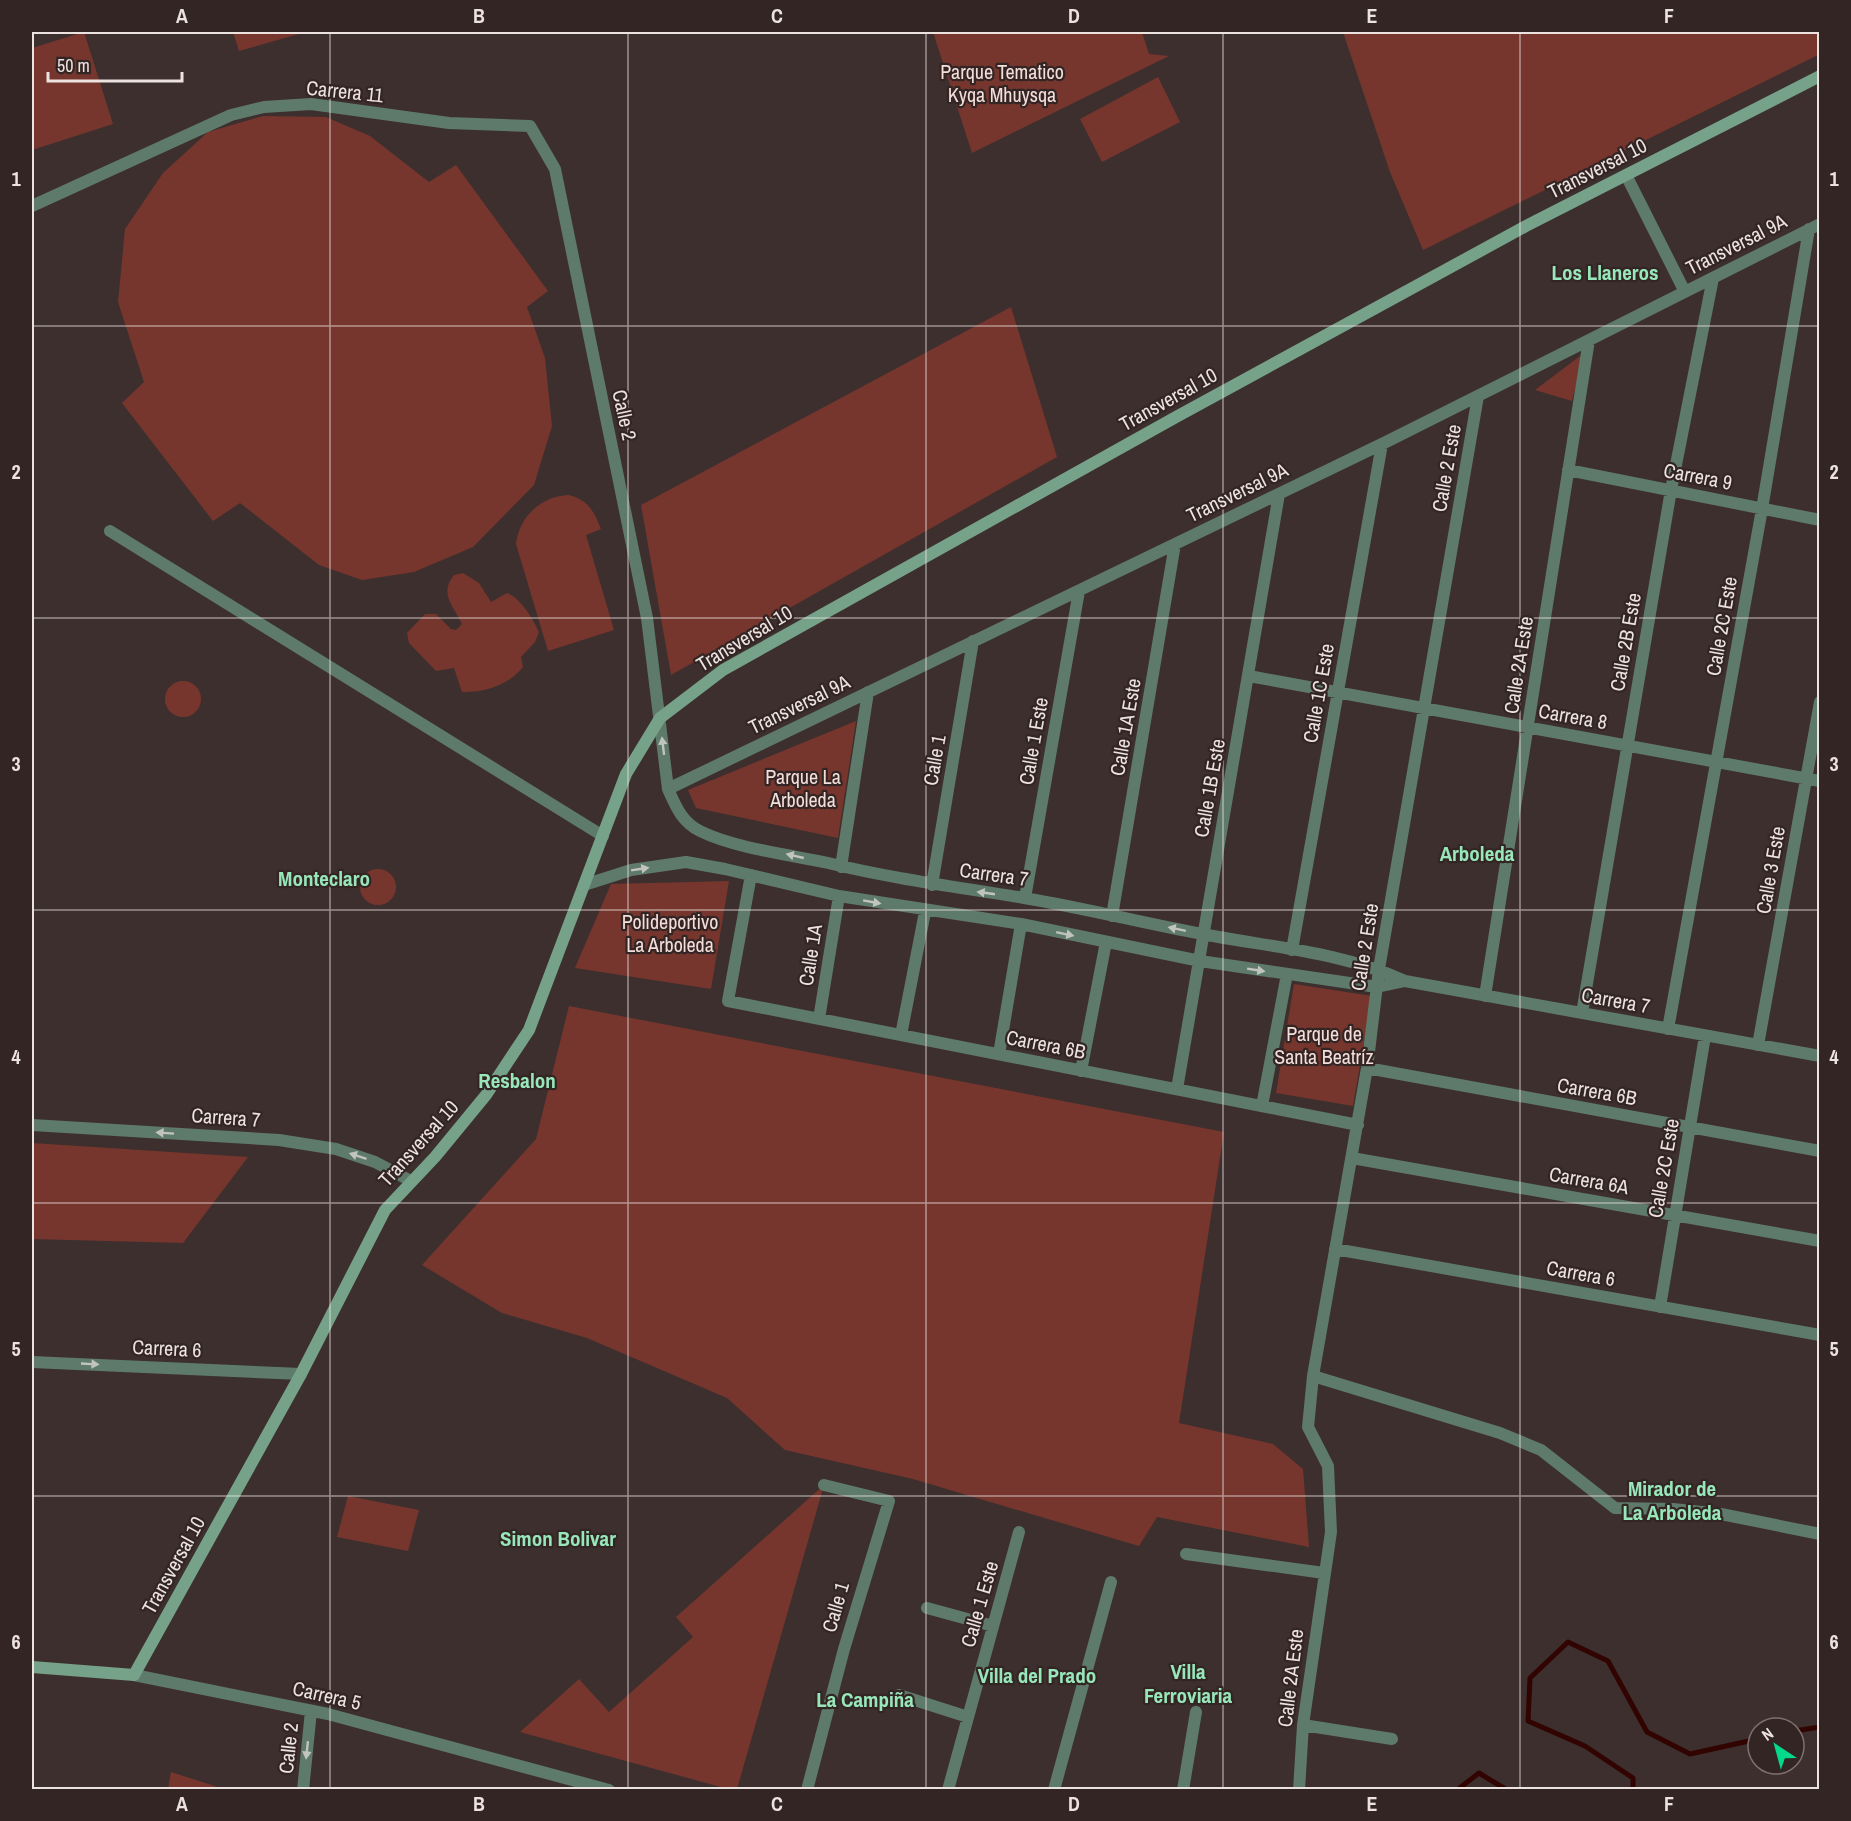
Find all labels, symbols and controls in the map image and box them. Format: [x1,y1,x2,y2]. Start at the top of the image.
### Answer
text: A [176,2,188,29]
text: B [473,2,485,29]
text: C [771,2,783,29]
text: D [1068,2,1080,29]
text: E [1367,2,1378,29]
text: F [1664,2,1674,29]
scale bar [48,45,182,83]
text: 50 m [57,53,90,78]
park label: Parque Tematico Kyqa Mhuysqa [940,58,1064,108]
street label: Carrera 11 [305,74,385,108]
street label: Transversal 10 [1543,131,1651,205]
text: 1 [11,165,21,192]
text: 1 [1829,165,1839,192]
street label: Transversal 9A [1681,207,1791,281]
district label: Los Llaneros [1551,258,1659,287]
street label: Transversal 10 [1114,361,1222,437]
street label: Calle 2 [606,387,644,443]
street label: Calle 2 Este [1425,422,1467,514]
street label: Transversal 9A [1182,456,1292,528]
street label: Carrera 9 [1661,456,1735,496]
text: 2 [11,458,21,485]
text: 2 [1829,458,1839,485]
street label: Calle 2C Este [1699,574,1743,678]
street label: Calle 2B Este [1603,591,1647,693]
street label: Transversal 10 [691,599,797,677]
street label: Calle 2A Este [1497,614,1539,716]
street label: Calle 1C Este [1296,641,1340,745]
street label: Transversal 9A [744,668,854,740]
street label: Calle 1A Este [1103,676,1147,778]
street label: Calle 1 Este [1012,695,1054,787]
street label: Carrera 8 [1537,697,1609,735]
street label: Calle 1 [916,733,952,787]
one-way arrow [658,737,668,756]
street label: Calle 1B Este [1187,737,1231,839]
text: 3 [11,750,21,777]
text: 3 [1829,750,1839,777]
park label: Parque La Arboleda [765,763,841,813]
street label: Calle 3 Este [1749,824,1791,916]
district label: Arboleda [1440,839,1515,868]
one-way arrow [785,851,804,860]
street label: Carrera 7 [958,856,1030,892]
district label: Monteclaro [278,864,370,893]
one-way arrow [631,864,650,873]
one-way arrow [976,888,995,897]
one-way arrow [863,898,882,907]
street label: Calle 2 Este [1344,901,1384,993]
park label: Polideportivo La Arboleda [622,908,718,958]
street label: Calle 1A [792,922,828,988]
one-way arrow [1168,924,1187,933]
one-way arrow [1055,930,1074,939]
one-way arrow [1247,965,1266,974]
street label: Carrera 7 [1580,981,1652,1019]
park label: Parque de Santa Beatríz [1274,1020,1374,1070]
street label: Carrera 6B [1004,1023,1088,1065]
text: 4 [11,1043,21,1070]
text: 4 [1829,1043,1839,1070]
district label: Resbalon [478,1066,556,1095]
street label: Carrera 6B [1555,1071,1639,1111]
street label: Transversal 10 [372,1094,464,1192]
street label: Carrera 7 [191,1101,261,1133]
street label: Calle 2C Este [1641,1116,1685,1220]
one-way arrow [156,1128,175,1138]
one-way arrow [349,1151,367,1161]
street label: Carrera 6A [1547,1160,1631,1200]
street label: Carrera 6 [1545,1254,1617,1292]
street label: Carrera 6 [132,1333,202,1363]
text: 5 [11,1335,21,1362]
text: 5 [1829,1335,1839,1362]
one-way arrow [80,1360,99,1369]
district label: Mirador de La Arboleda [1623,1474,1722,1527]
street label: Transversal 10 [135,1511,211,1619]
district label: Simon Bolivar [500,1524,616,1553]
street label: Calle 1 Este [954,1558,1004,1650]
street label: Calle 1 [815,1579,855,1635]
street label: Calle 2A Este [1271,1627,1309,1729]
text: 6 [11,1628,21,1655]
text: 6 [1829,1628,1839,1655]
district label: Villa Ferroviaria [1144,1657,1233,1710]
district label: Villa del Prado [978,1661,1096,1690]
street label: Carrera 5 [290,1674,364,1716]
district label: La Campiña [816,1685,914,1714]
north arrow [1746,1716,1806,1776]
street label: Calle 2 [272,1721,304,1775]
text: N [1757,1722,1777,1746]
one-way arrow [302,1741,312,1760]
text: A [176,1790,188,1817]
text: B [473,1790,485,1817]
text: C [771,1790,783,1817]
text: D [1068,1790,1080,1817]
text: E [1367,1790,1378,1817]
text: F [1664,1790,1674,1817]

